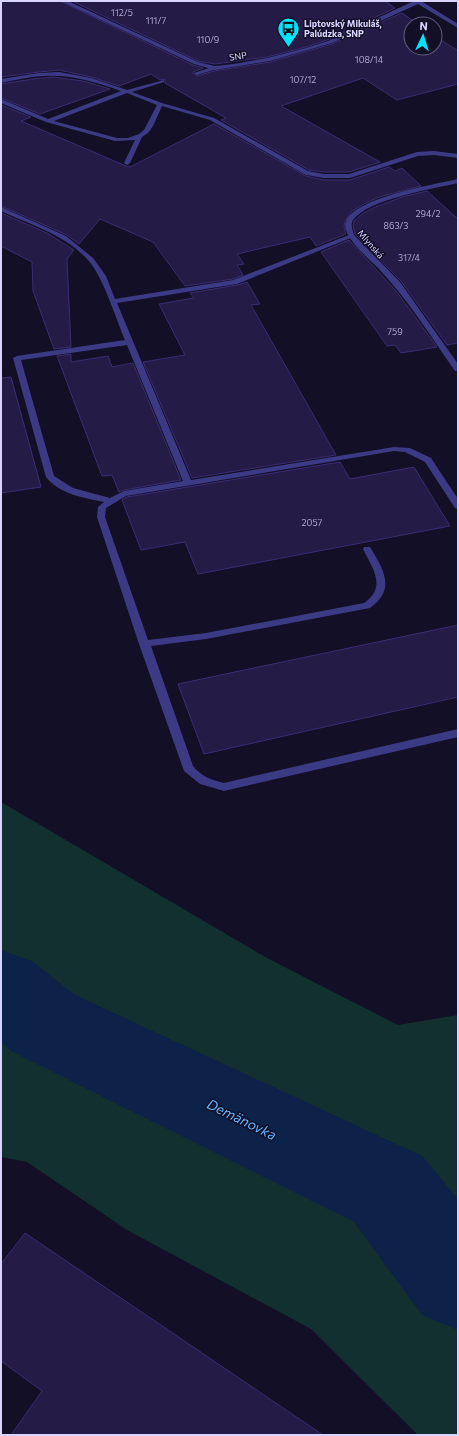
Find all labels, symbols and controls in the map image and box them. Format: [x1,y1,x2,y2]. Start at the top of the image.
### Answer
house number: 112/5 [111,7,133,18]
house number: 111/7 [146,15,166,26]
bus stop icon: Liptovský Mikuláš, Palúdzka, SNP [275,15,301,48]
north arrow [403,16,443,56]
place label: Liptovský Mikuláš, Palúdzka, SNP [304,18,382,39]
text: N [419,19,428,32]
house number: 110/9 [197,34,219,45]
street label: SNP [228,49,248,63]
house number: 108/14 [355,54,384,65]
house number: 107/12 [290,74,316,85]
house number: 294/2 [416,208,440,219]
house number: 863/3 [384,220,409,231]
street label: Mlynská [356,227,387,261]
house number: 317/4 [398,252,420,263]
house number: 759 [387,326,403,337]
house number: 2057 [302,517,323,528]
water label: Demänovka [205,1095,279,1143]

